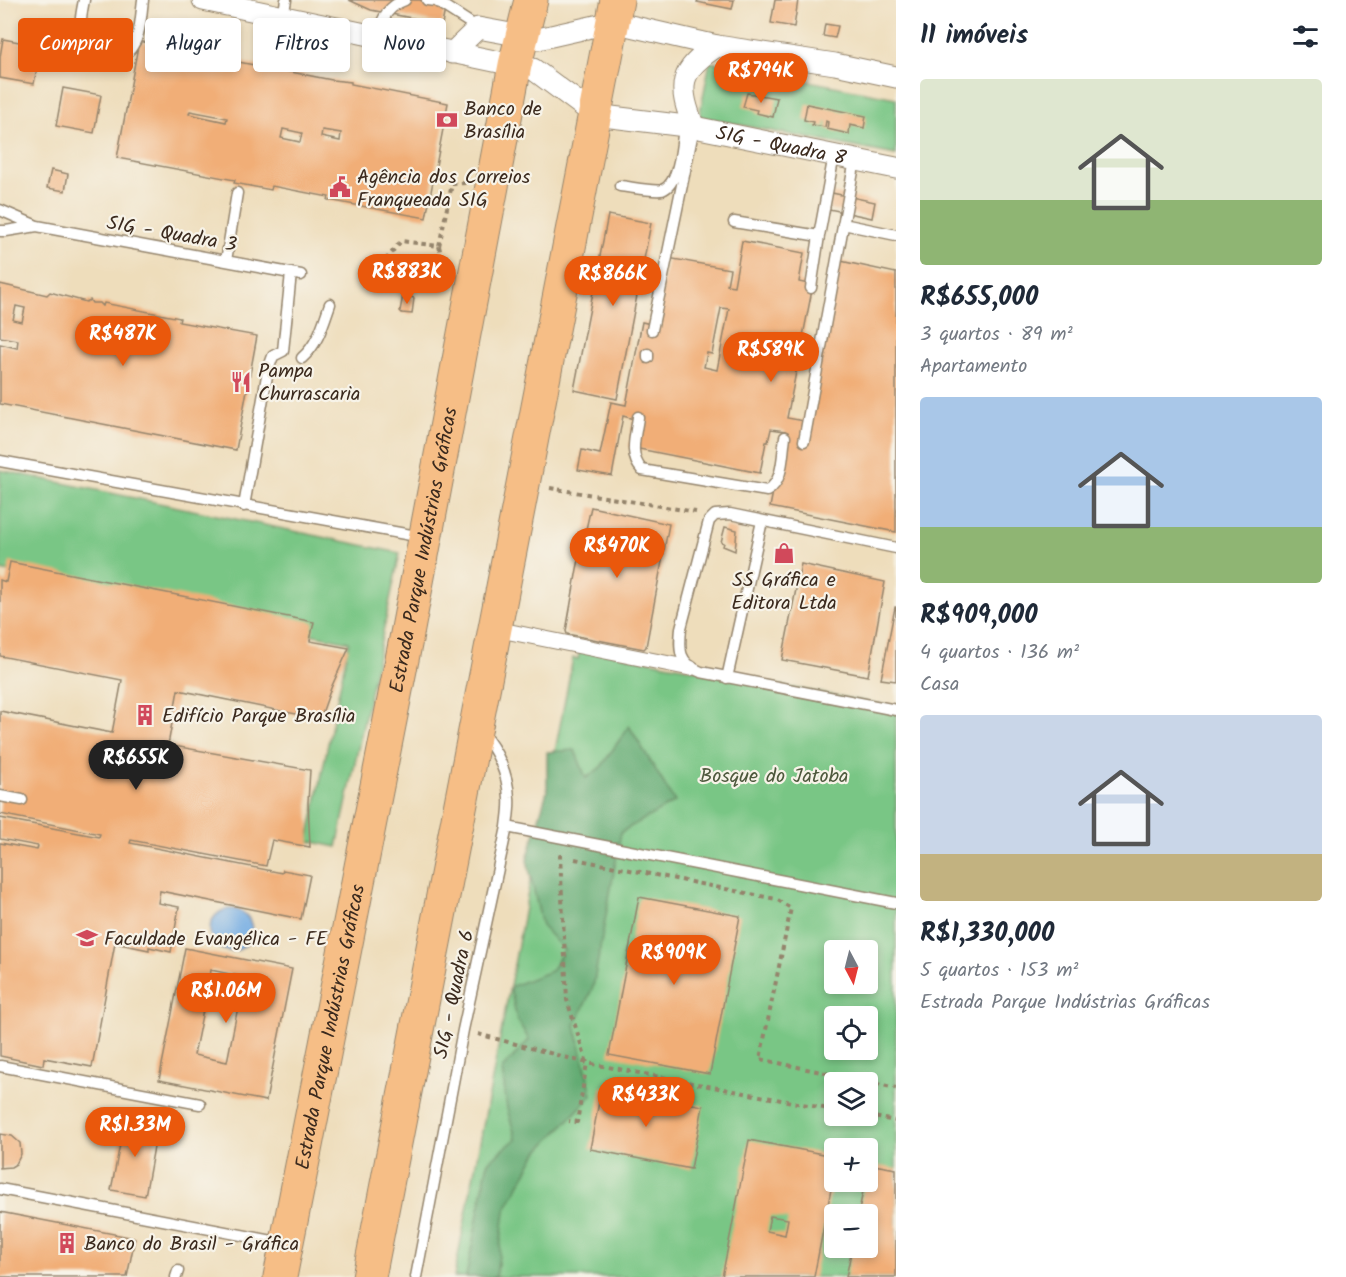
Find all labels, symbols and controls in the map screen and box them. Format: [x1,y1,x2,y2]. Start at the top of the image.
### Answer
text: 11 imóveis [920,15,1028,57]
chip: Comprar [18,18,133,72]
chip: Alugar [145,18,241,72]
chip: Filtros [253,18,350,72]
chip: Novo [362,18,446,72]
icon: filters [1289,20,1322,53]
pin: R$794K [712,53,810,104]
text: R$794K [728,56,794,88]
place label: Banco de Brasília [464,94,542,149]
bank icon: Banco de Brasília [435,108,459,132]
street label: SIG - Quadra 8 [713,118,850,176]
icon: home [1067,118,1175,226]
place label: Agência dos Correios Franqueada SIG [357,162,531,217]
public building icon: Agência dos Correios Franqueada SIG [328,175,352,199]
street label: SIG - Quadra 3 [104,208,239,262]
pin: R$883K [358,254,456,305]
pin: R$866K [564,256,662,307]
text: R$883K [372,257,442,289]
text: R$866K [578,259,648,291]
text: R$655,000 [920,277,1038,319]
pin: R$487K [74,316,172,367]
text: R$487K [89,319,157,351]
text: 3 quartos · 89 m² [920,319,1073,351]
pin: R$589K [722,332,820,383]
text: R$589K [737,335,805,367]
text: Apartamento [920,351,1027,383]
place label: Pampa Churrascaria [258,356,361,411]
restaurant icon: Pampa Churrascaria [229,370,253,394]
street label: Estrada Parque Indústrias Gráficas [382,404,468,696]
icon: home [1067,436,1175,544]
pin: R$470K [568,528,666,579]
text: R$470K [584,531,650,563]
shop icon: SS Gráfica e Editora Ltda [772,541,796,565]
place label: SS Gráfica e Editora Ltda [731,565,837,620]
text: R$909,000 [920,595,1038,637]
text: 4 quartos · 136 m² [920,637,1079,669]
text: Casa [920,669,959,701]
place label: Edifício Parque Brasília [162,701,356,733]
building icon: Edifício Parque Brasília [133,703,157,727]
pin: R$655K [87,740,185,791]
text: R$655K [103,743,169,775]
icon: home [1067,754,1175,862]
park label: Bosque do Jatoba [700,761,848,793]
street label: Estrada Parque Indústrias Gráficas [288,881,375,1173]
text: R$1,330,000 [920,913,1054,955]
place label: Faculdade Evangélica - FE [104,924,329,956]
school or university icon: Faculdade Evangélica - FE [75,926,99,950]
street label: SIG - Quadra 6 [426,927,484,1062]
pin: R$909K [625,935,723,986]
text: R$909K [641,938,707,970]
north arrow [824,940,878,994]
map controls [824,940,878,1258]
text: 5 quartos · 153 m² [920,955,1079,987]
pin: R$1.06M [171,973,281,1024]
text: R$1.06M [191,976,261,1008]
text: Estrada Parque Indústrias Gráficas [920,987,1210,1019]
button: locate [824,1006,878,1060]
button: layers [824,1072,878,1126]
pin: R$433K [597,1077,695,1128]
text: R$433K [612,1080,680,1112]
pin: R$1.33M [80,1107,190,1158]
text: R$1.33M [99,1110,171,1142]
button: + [824,1138,878,1192]
button: − [824,1204,878,1258]
place label: Banco do Brasil - Gráfica [84,1229,299,1261]
building icon: Banco do Brasil - Gráfica [55,1231,79,1255]

